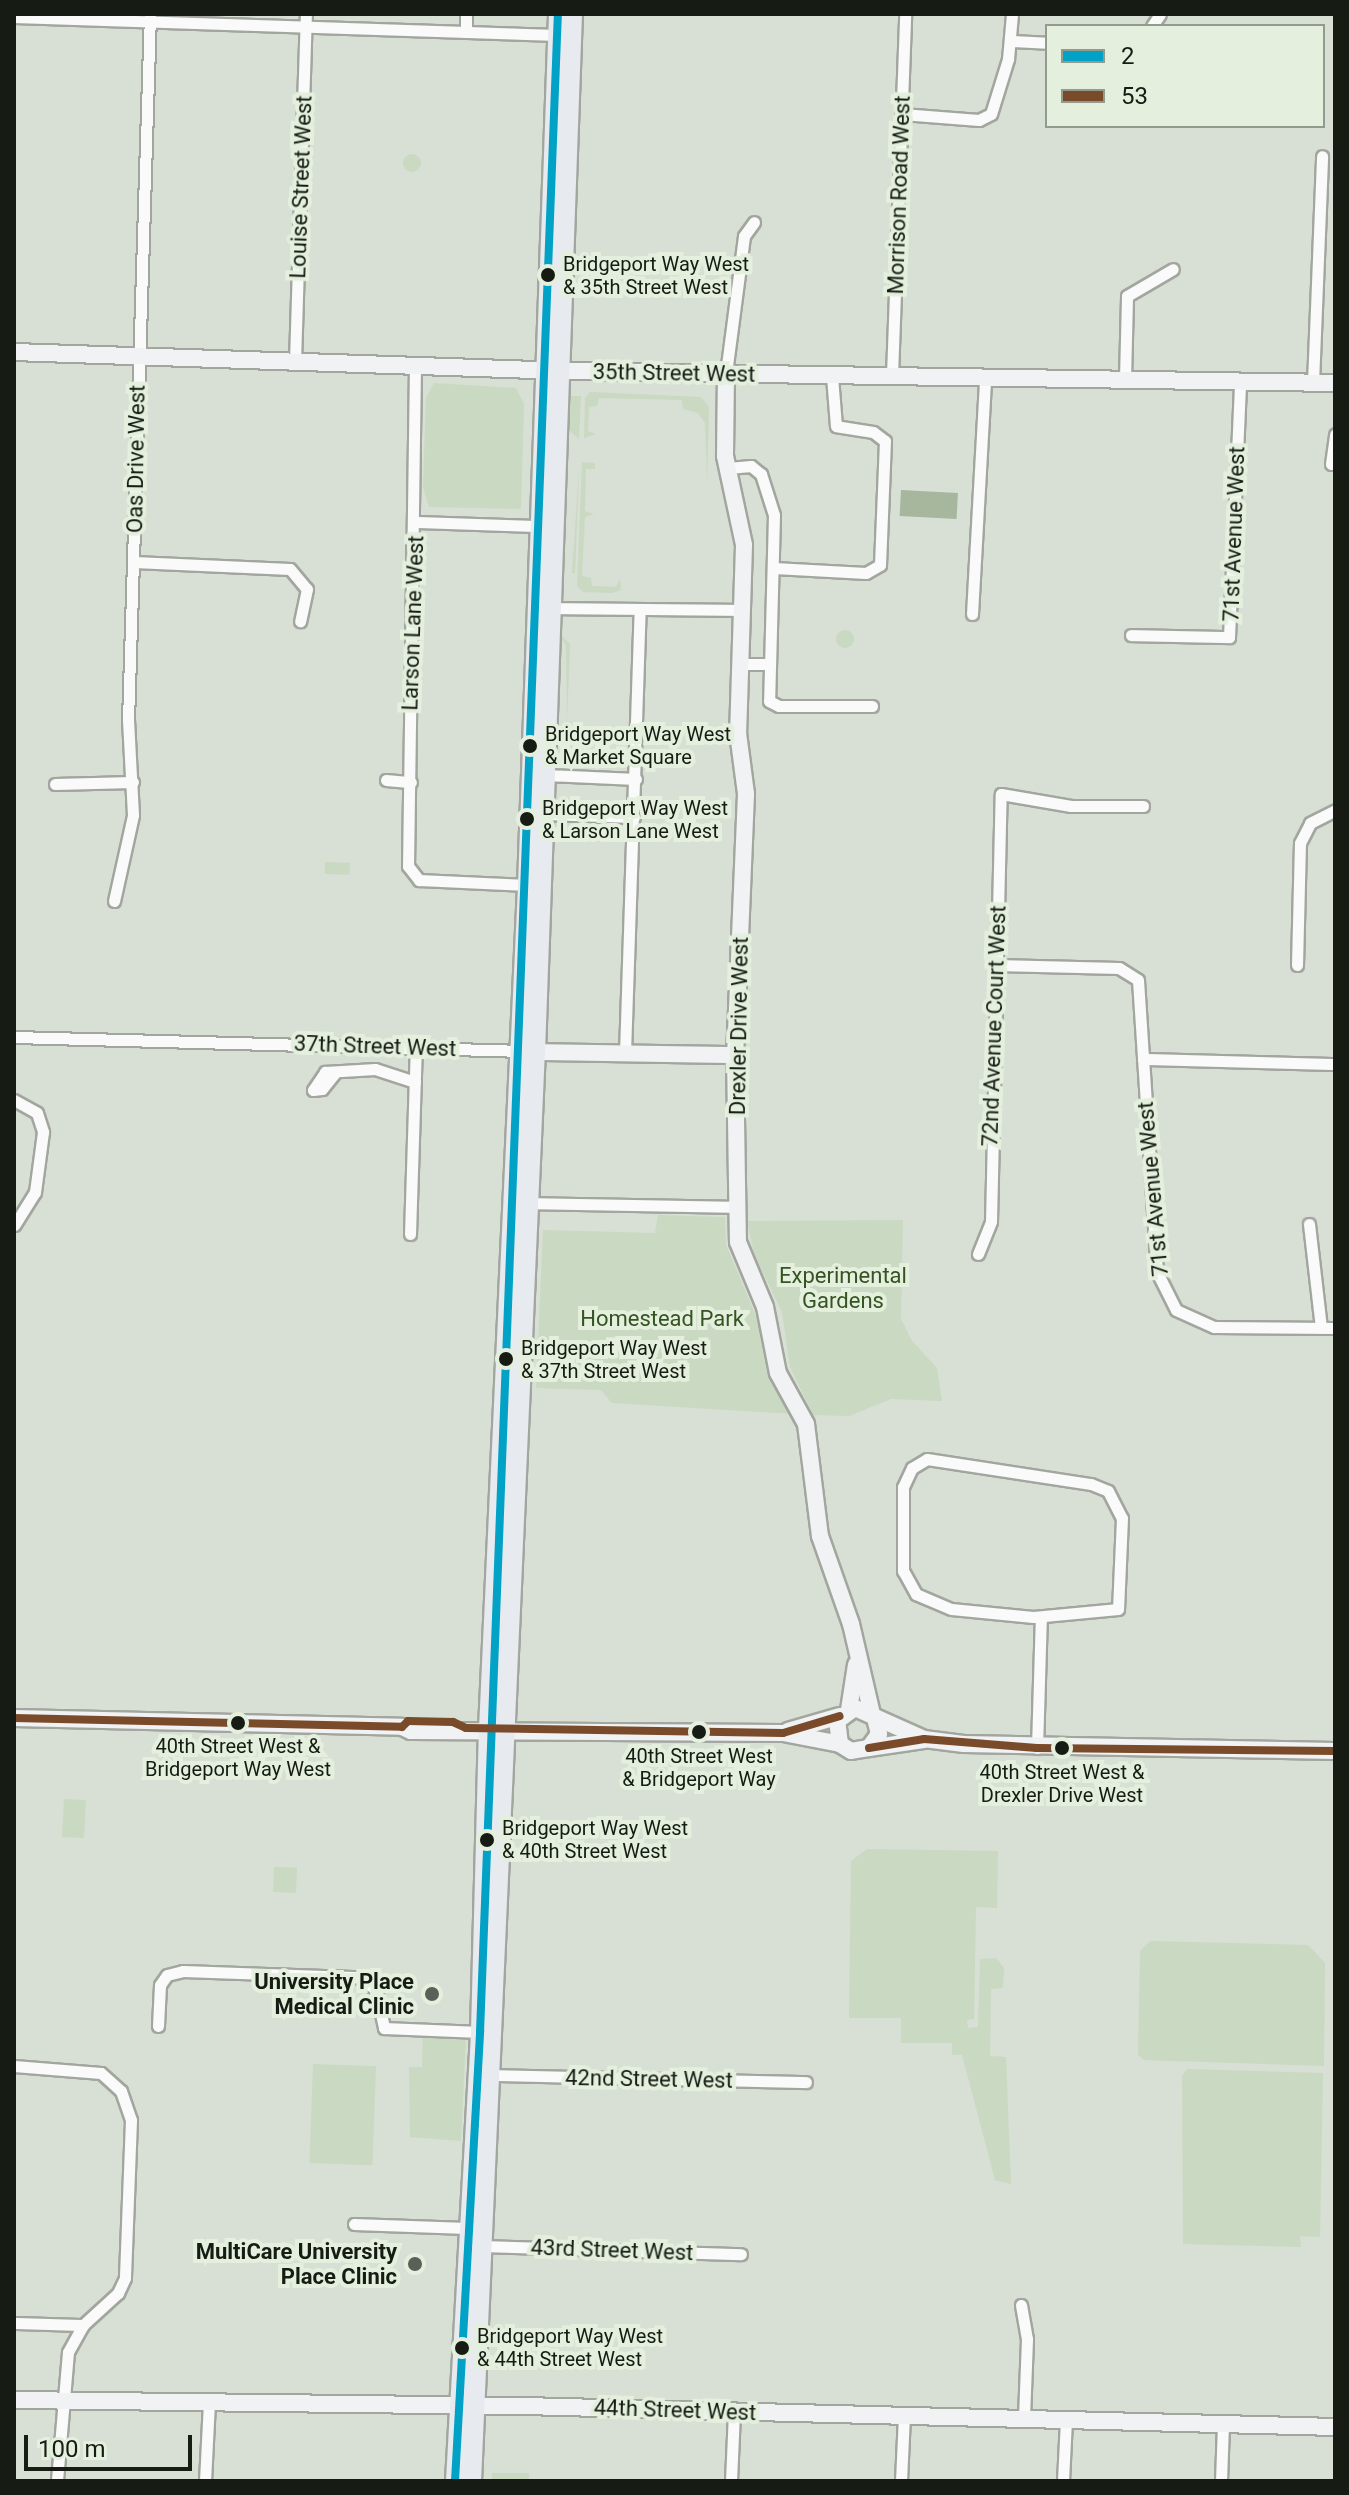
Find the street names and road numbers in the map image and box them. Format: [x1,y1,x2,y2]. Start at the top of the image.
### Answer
street label: Louise Street West [285,95,317,279]
street label: Morrison Road West [882,95,916,295]
street label: 35th Street West [593,358,755,388]
street label: Oas Drive West [122,385,150,533]
street label: 71st Avenue West [1218,446,1250,622]
street label: Larson Lane West [397,535,429,711]
street label: 72nd Avenue Court West [977,905,1011,1147]
street label: Drexler Drive West [724,937,754,1115]
street label: 37th Street West [293,1030,457,1062]
street label: 71st Avenue West [1132,1100,1174,1278]
street label: 42nd Street West [565,2064,733,2094]
street label: 43rd Street West [530,2234,694,2266]
street label: 44th Street West [593,2394,757,2426]

